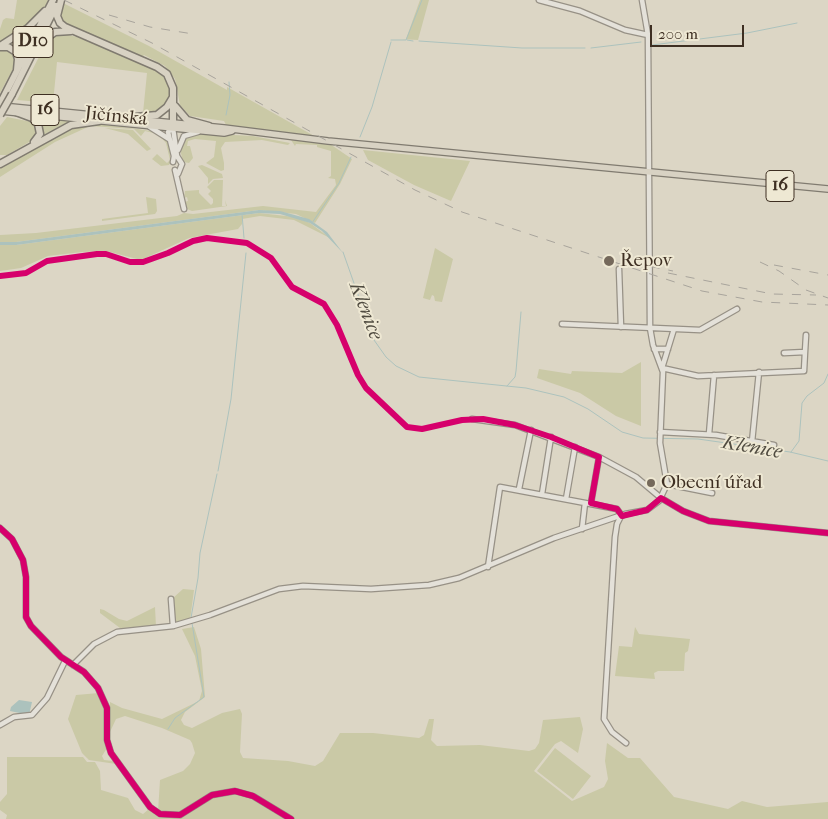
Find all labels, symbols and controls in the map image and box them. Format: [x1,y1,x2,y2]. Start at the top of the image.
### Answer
scale bar [653,15,747,47]
text: 200 m [658,25,698,43]
road number: D10 [13,27,53,58]
road number: 16 [31,94,59,126]
street label: Jičínská [84,102,148,132]
road number: 16 [766,170,794,202]
place label: Řepov [620,250,672,272]
marker: Řepov [602,254,616,268]
water label: Klenice [343,279,387,343]
water label: Klenice [720,431,784,465]
place label: Obecní úřad [661,472,762,494]
marker: Obecní úřad [645,477,657,489]

